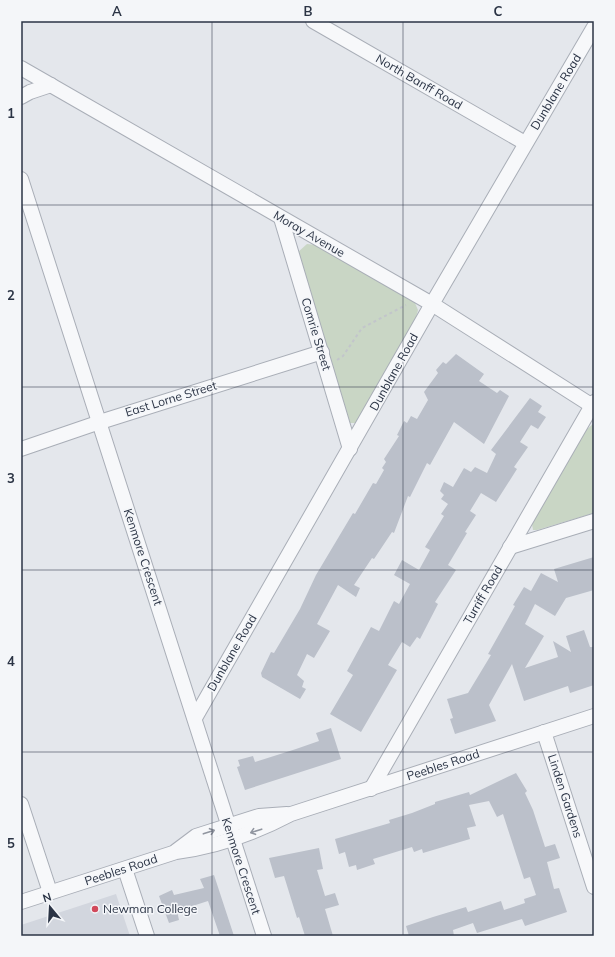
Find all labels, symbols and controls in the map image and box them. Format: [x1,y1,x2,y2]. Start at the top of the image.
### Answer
text: A [112,3,122,19]
text: B [304,3,313,19]
text: C [494,3,503,19]
street label: North Banff Road [373,51,465,112]
street label: Dunblane Road [527,51,584,133]
text: 1 [7,105,15,121]
street label: Moray Avenue [271,207,348,260]
text: 2 [7,287,15,303]
street label: Comrie Street [298,296,335,372]
street label: Dunblane Road [366,330,421,413]
street label: East Lorne Street [123,377,218,420]
text: 3 [7,470,15,486]
street label: Kenmore Crescent [121,507,166,607]
street label: Turriff Road [460,563,505,627]
street label: Dunblane Road [203,612,260,694]
text: 4 [7,653,15,669]
street label: Peebles Road [405,746,481,783]
street label: Linden Gardens [545,752,586,840]
street label: Kenmore Crescent [219,816,264,916]
one-way arrow [202,828,215,835]
one-way arrow [250,828,263,835]
text: 5 [7,835,15,851]
street label: Peebles Road [83,851,159,888]
north arrow [30,887,70,927]
text: N [41,890,53,905]
place label: Newman College [103,901,197,916]
marker: Newman College [90,904,100,914]

